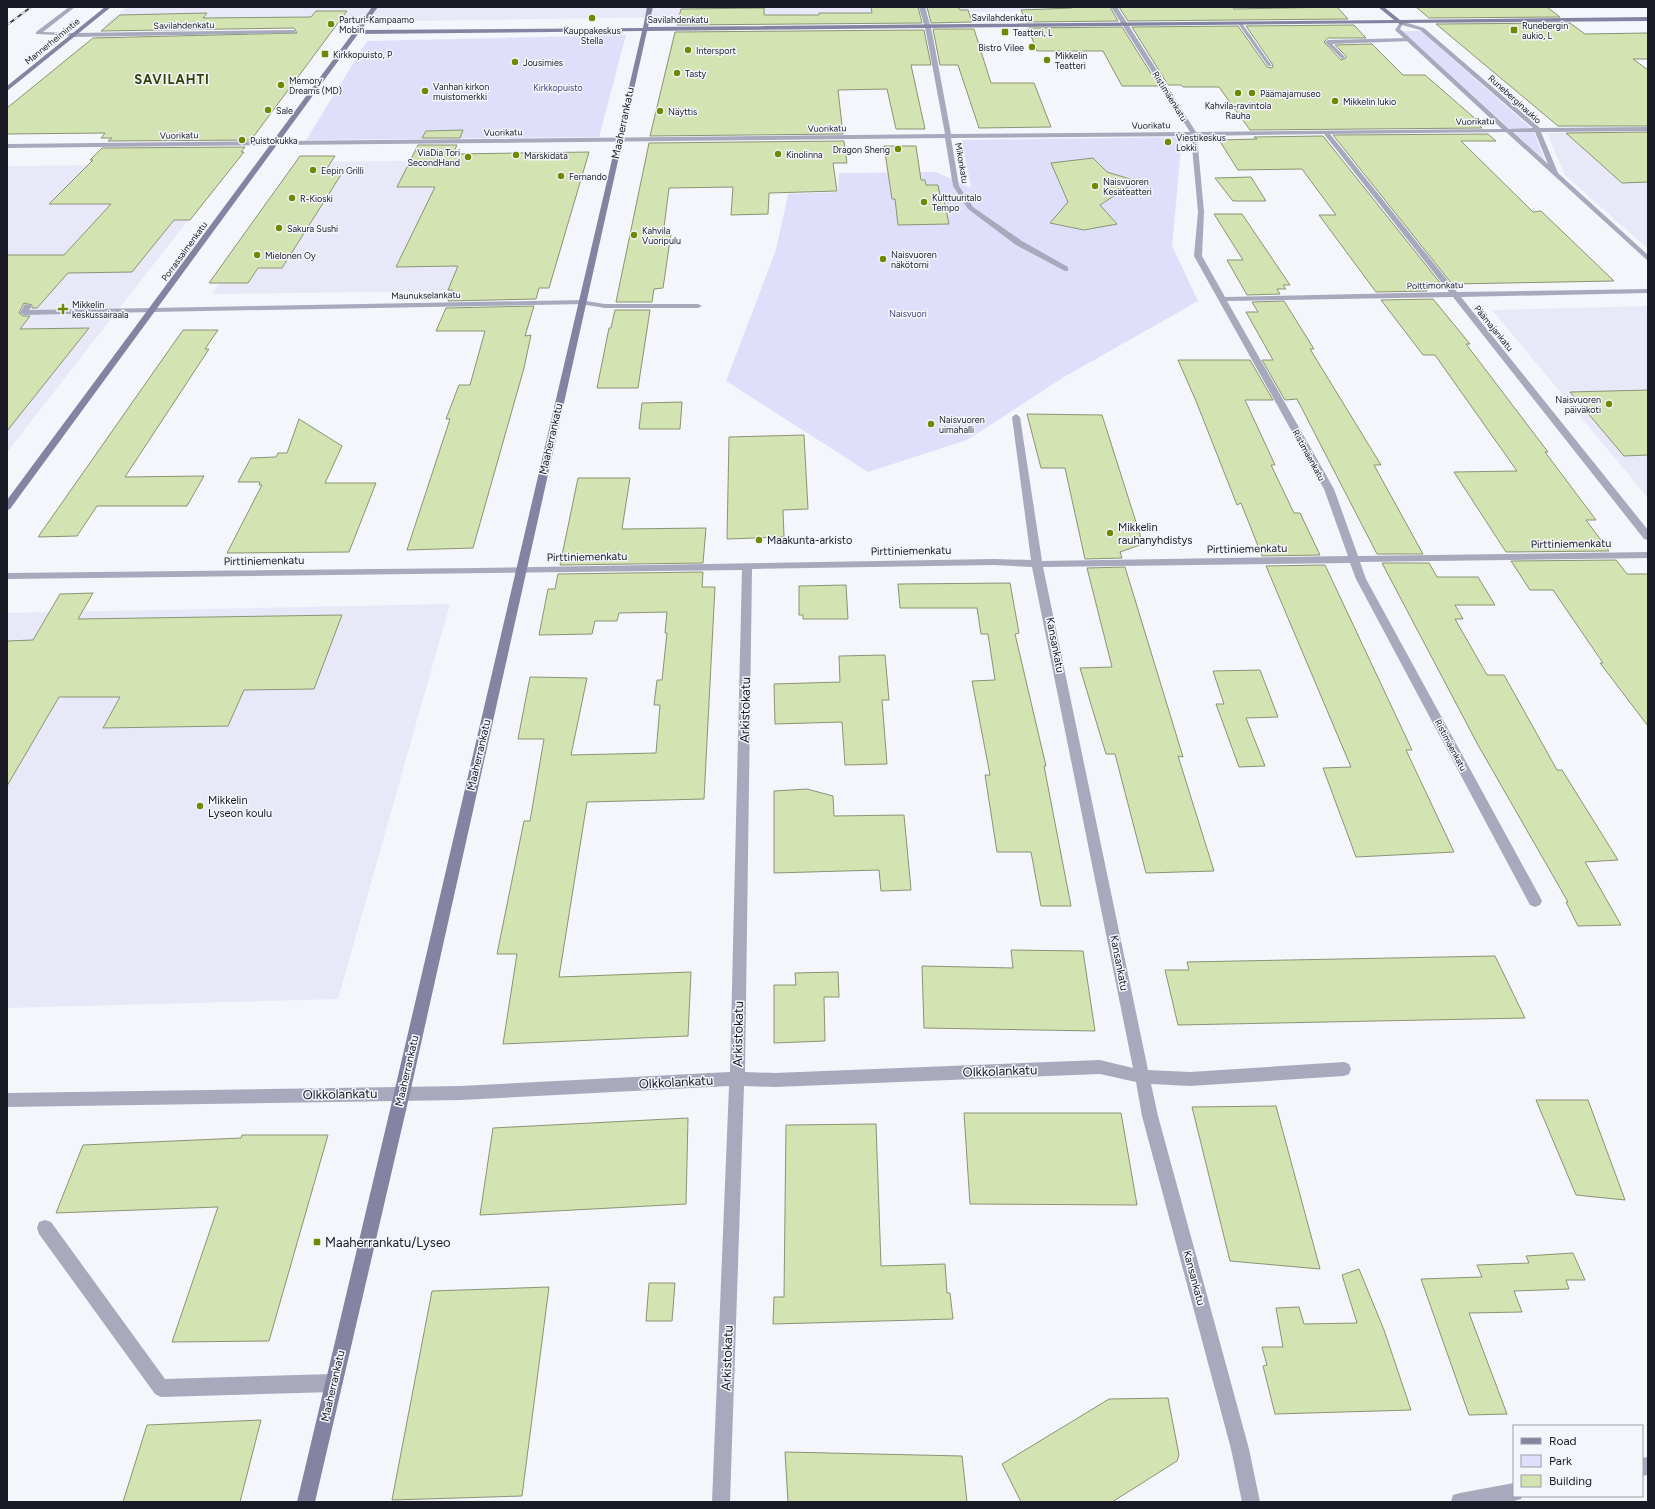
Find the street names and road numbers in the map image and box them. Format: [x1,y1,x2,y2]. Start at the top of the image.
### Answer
street label: Savilahdenkatu [972,12,1032,23]
street label: Savilahdenkatu [648,14,708,25]
street label: Mannerheimintie [22,15,82,66]
street label: Savilahdenkatu [153,19,215,31]
street label: Ristimäenkatu [1150,69,1190,123]
street label: Runeberginaukio [1486,72,1544,126]
street label: Maaherrankatu [609,86,637,160]
street label: Vuorikatu [1455,115,1495,127]
street label: Vuorikatu [1131,119,1171,131]
street label: Vuorikatu [807,122,847,134]
street label: Vuorikatu [483,126,523,138]
street label: Vuorikatu [159,129,199,141]
street label: Mikonkatu [953,142,971,184]
street label: Porrassalmenkatu [159,219,209,283]
street label: Polttimonkatu [1407,279,1463,291]
street label: Maunukselankatu [391,289,461,301]
street label: Päämajankatu [1472,303,1516,353]
street label: Maaherrankatu [536,402,566,476]
street label: Ristimäenkatu [1290,427,1328,483]
street label: Pirttiniemenkatu [1530,537,1612,551]
street label: Pirttiniemenkatu [1206,542,1288,556]
street label: Pirttiniemenkatu [870,544,952,558]
street label: Pirttiniemenkatu [546,550,628,564]
street label: Pirttiniemenkatu [223,554,305,568]
street label: Kansankatu [1043,616,1067,674]
street label: Arkistokatu [737,677,753,743]
street label: Ristimäenkatu [1433,717,1469,773]
street label: Maaherrankatu [464,718,494,792]
street label: Kansankatu [1107,934,1131,992]
street label: Arkistokatu [730,1001,746,1067]
street label: Maaherrankatu [392,1034,422,1108]
street label: Olkkolankatu [962,1062,1038,1080]
street label: Olkkolankatu [638,1073,714,1091]
street label: Olkkolankatu [303,1086,377,1102]
street label: Kansankatu [1180,1249,1208,1307]
street label: Arkistokatu [718,1325,736,1391]
street label: Maaherrankatu [318,1349,348,1423]

